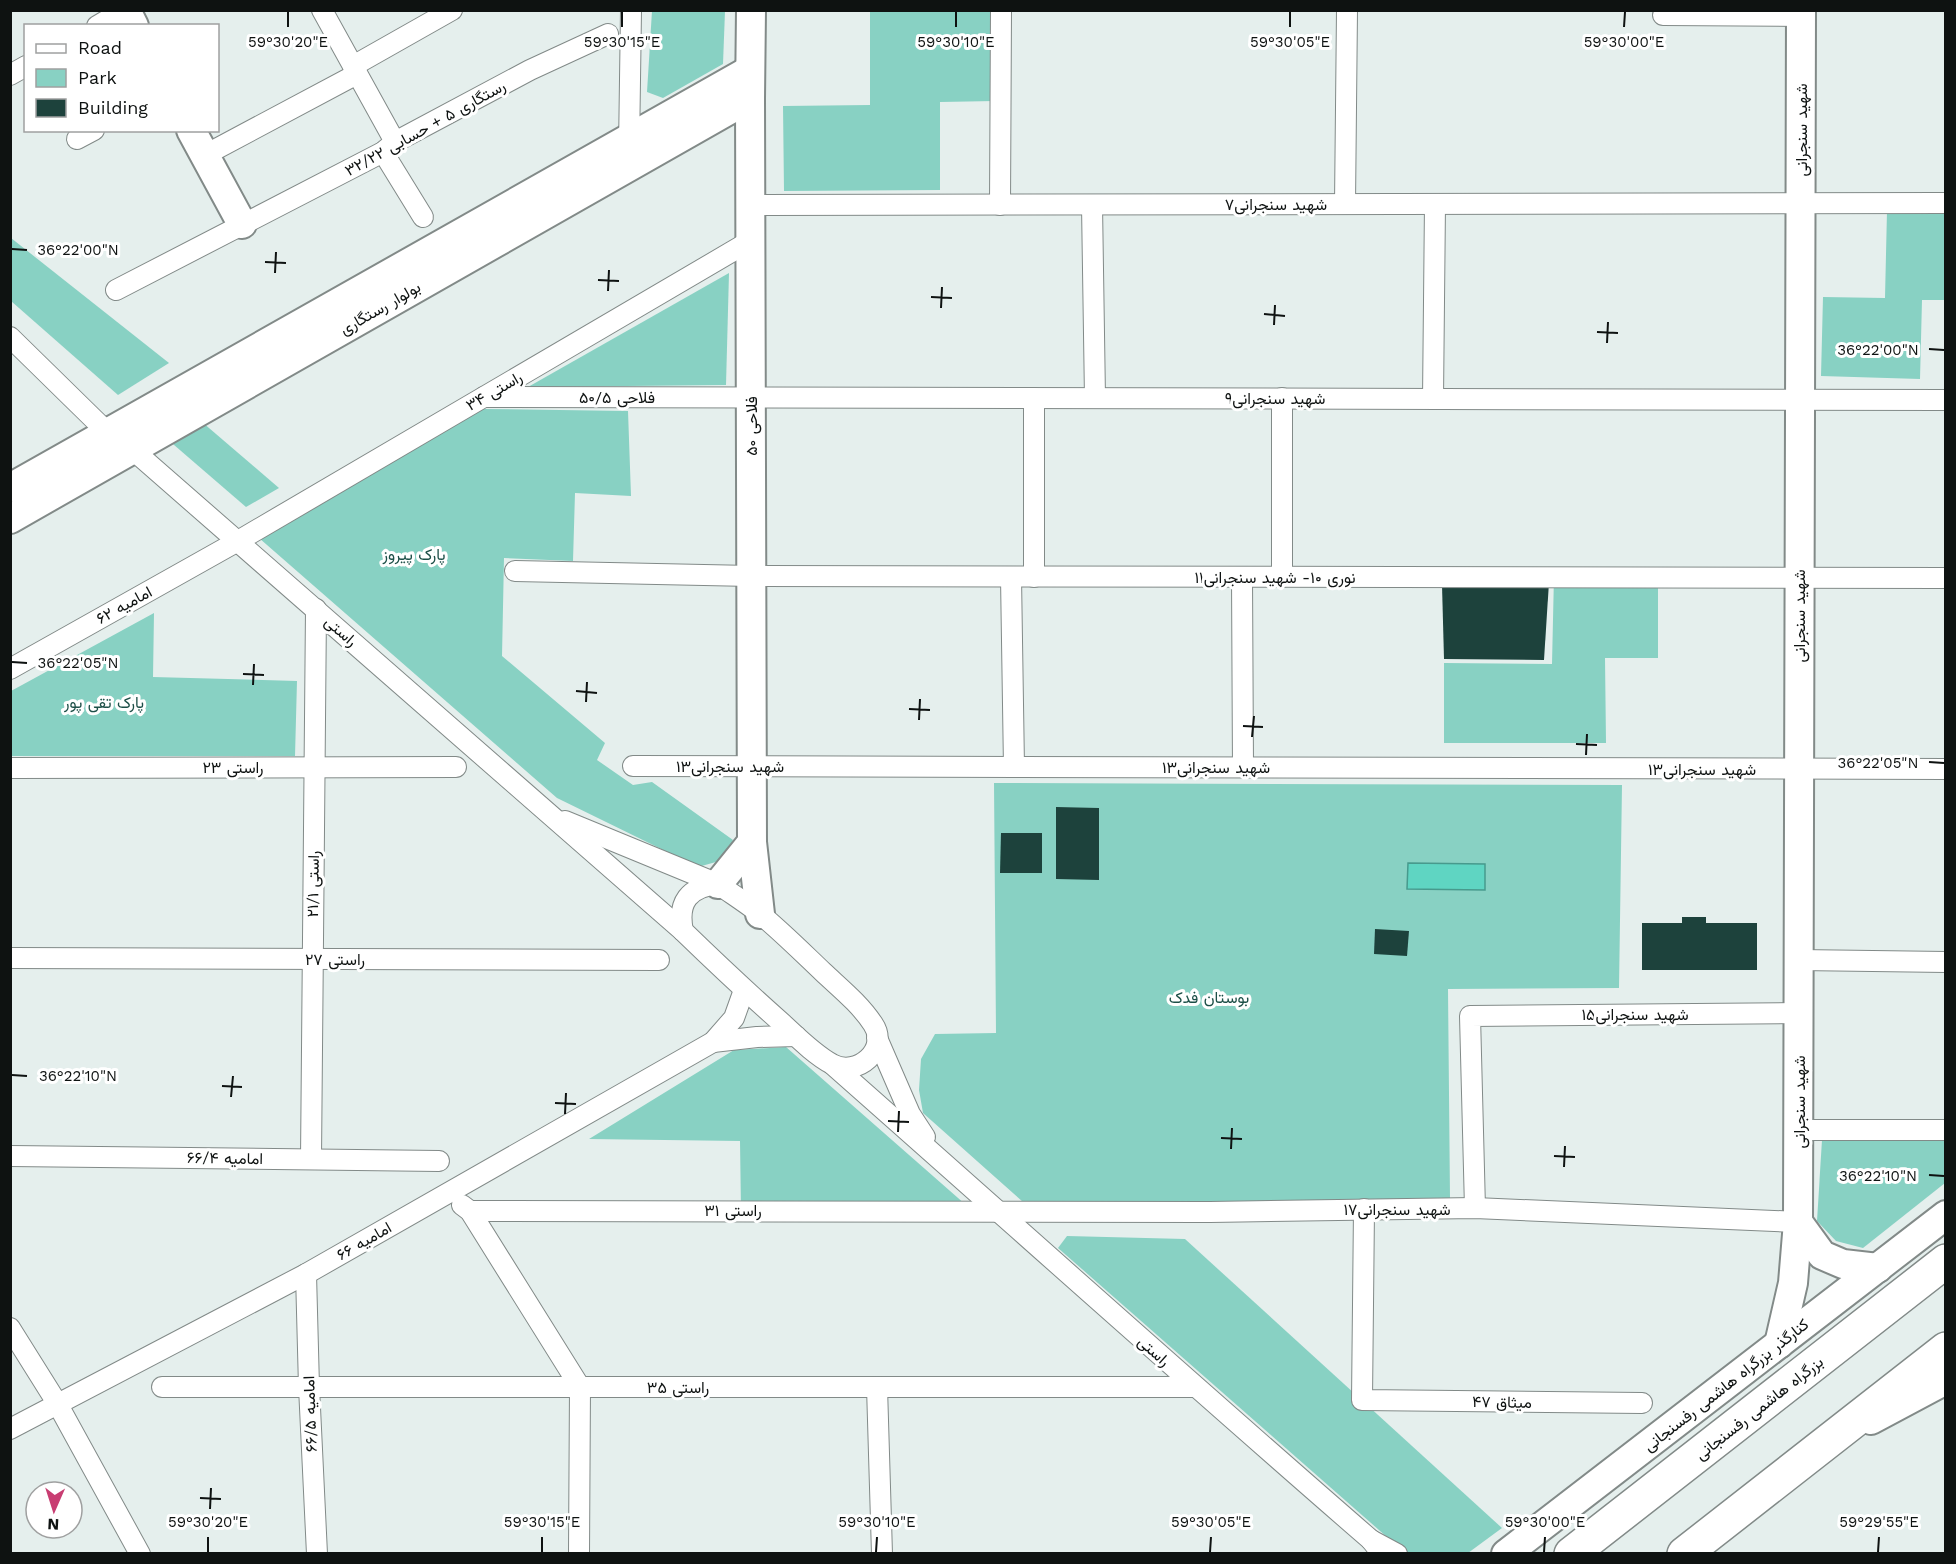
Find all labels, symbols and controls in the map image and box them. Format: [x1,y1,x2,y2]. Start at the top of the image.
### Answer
legend [24,24,219,132]
text: 59°30'20"E [248,33,328,51]
text: 59°30'15"E [584,33,660,51]
text: 59°30'10"E [917,33,995,51]
text: 59°30'05"E [1250,33,1330,51]
text: 59°30'00"E [1584,33,1664,51]
text: Road [78,37,122,58]
text: Park [78,67,117,88]
street label: رستگاری ۵ + حسابی ۳۲/۲۲ [341,76,509,181]
street label: شهید سنجرانی [1792,83,1812,177]
text: Building [78,97,148,118]
street label: شهید سنجرانی۷ [1225,195,1327,215]
text: 36°22'00"N [37,241,119,259]
street label: بولوار رستگاری [336,277,424,340]
text: 36°22'00"N [1837,341,1919,359]
street label: راستی ۳۴ [462,367,526,416]
street label: فلاحی ۵۰/۵ [579,388,655,408]
street label: شهید سنجرانی۹ [1225,389,1325,409]
street label: فلاحی ۵۰ [742,396,762,456]
park label: پارک پیروز [381,545,446,566]
street label: نوری ۱۰- شهید سنجرانی۱۱ [1194,568,1356,588]
street label: شهید سنجرانی [1790,569,1810,663]
street label: امامیه ۶۲ [93,582,155,628]
street label: راستی [320,612,361,651]
text: 36°22'05"N [38,654,118,672]
park label: پارک تقی پور [63,693,144,714]
text: 36°22'05"N [1838,754,1918,772]
street label: شهید سنجرانی۱۳ [676,757,784,777]
street label: راستی ۲۳ [202,758,264,778]
street label: شهید سنجرانی۱۳ [1162,758,1270,778]
street label: شهید سنجرانی۱۳ [1648,760,1756,780]
street label: راستی ۲۱/۱ [303,850,324,918]
street label: راستی ۲۷ [305,950,365,970]
park label: بوستان فدک [1169,988,1249,1008]
street label: شهید سنجرانی۱۵ [1581,1005,1689,1025]
street label: شهید سنجرانی [1790,1055,1810,1149]
text: 36°22'10"N [39,1067,117,1085]
street label: امامیه ۶۶/۴ [187,1148,263,1168]
text: 36°22'10"N [1839,1167,1917,1185]
street label: شهید سنجرانی۱۷ [1343,1200,1451,1220]
street label: راستی ۳۱ [704,1201,762,1221]
street label: امامیه ۶۶ [333,1218,395,1264]
street label: کنارگذر بزرگراه هاشمی رفسنجانی [1640,1314,1812,1456]
street label: راستی [1133,1332,1174,1371]
street label: بزرگراه هاشمی رفسنجانی [1691,1352,1827,1464]
street label: امامیه ۶۶/۵ [299,1375,321,1453]
street label: راستی ۳۵ [647,1378,709,1398]
street label: میثاق ۴۷ [1472,1392,1532,1412]
north arrow [24,1480,84,1540]
text: 59°30'20"E [168,1513,248,1531]
text: 59°30'15"E [504,1513,580,1531]
text: 59°30'10"E [838,1513,916,1531]
text: 59°30'05"E [1171,1513,1251,1531]
text: 59°30'00"E [1505,1513,1585,1531]
text: 59°29'55"E [1839,1513,1919,1531]
text: N [47,1515,60,1534]

